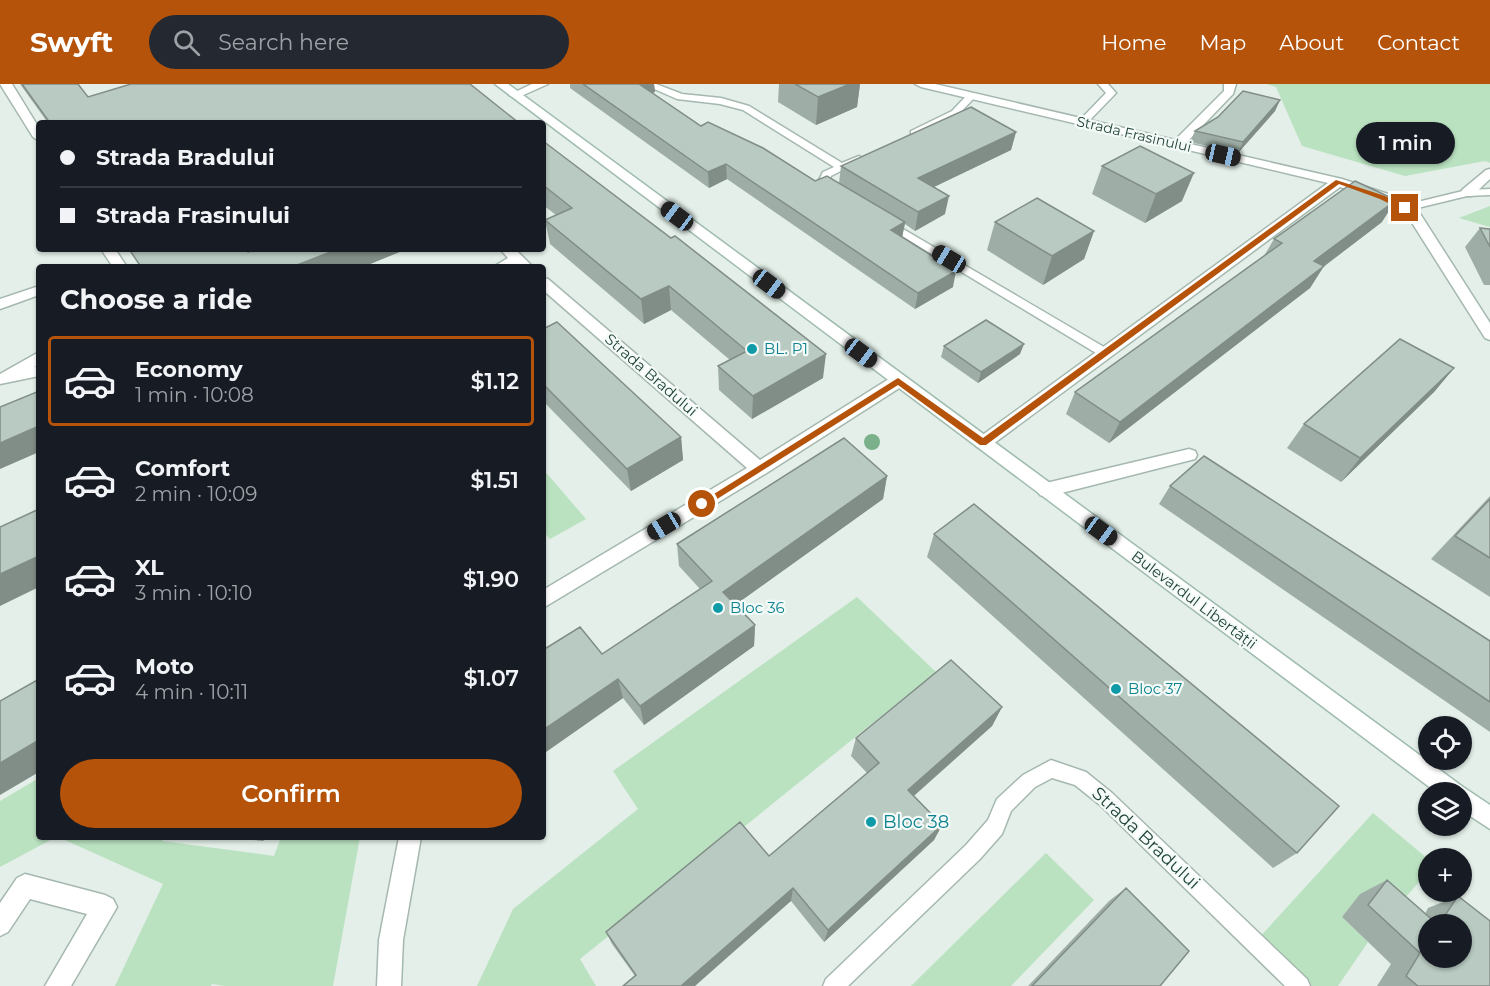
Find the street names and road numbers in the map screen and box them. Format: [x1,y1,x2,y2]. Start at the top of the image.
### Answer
street label: Strada Frasinului [1075,112,1193,156]
street label: Strada Bradului [601,329,702,420]
street label: Bulevardul Libertății [1127,546,1261,654]
street label: Strada Bradului [1087,782,1205,894]

